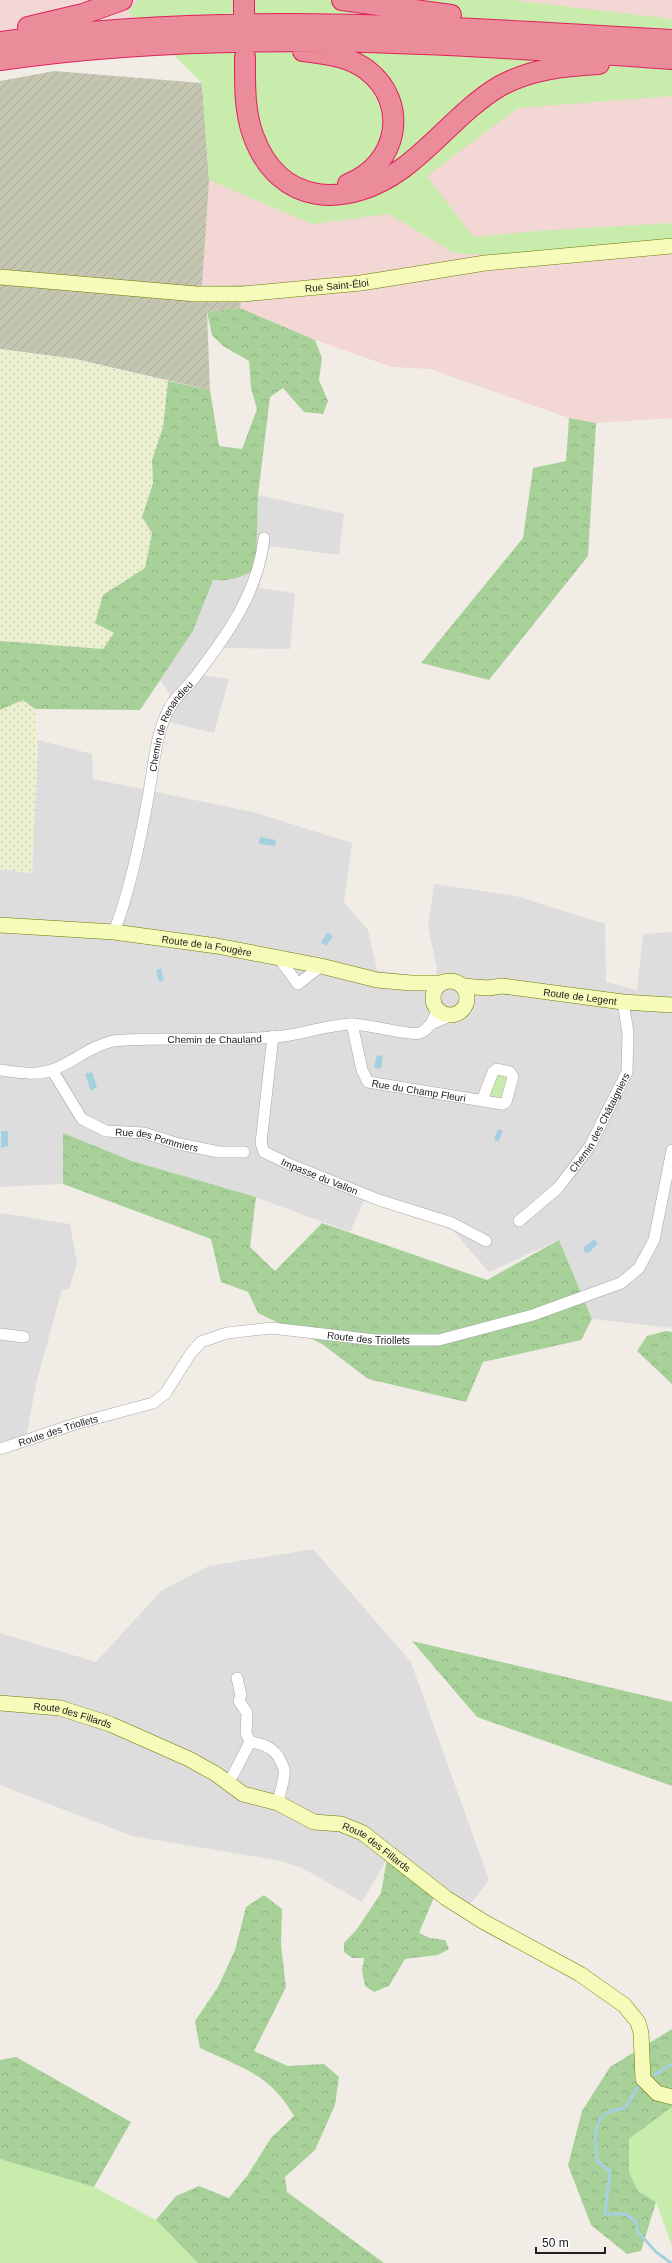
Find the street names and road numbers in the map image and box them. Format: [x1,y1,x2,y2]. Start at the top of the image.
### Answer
street label: Rue Saint-Éloi [305,277,370,294]
street label: Chemin de Renandieu [147,679,195,772]
street label: Route de la Fougère [161,934,253,959]
street label: Route de Legent [543,987,618,1007]
street label: Chemin de Chauland [168,1033,262,1045]
street label: Chemin des Châtaigniers [567,1071,632,1174]
street label: Rue du Champ Fleuri [371,1078,467,1104]
street label: Rue des Pommiers [115,1126,199,1154]
street label: Impasse du Vallon [279,1156,359,1197]
street label: Route des Triollets [326,1330,410,1346]
street label: Route des Triollets [17,1413,99,1449]
street label: Route des Fillards [33,1701,113,1730]
street label: Route des Fillards [341,1820,413,1874]

